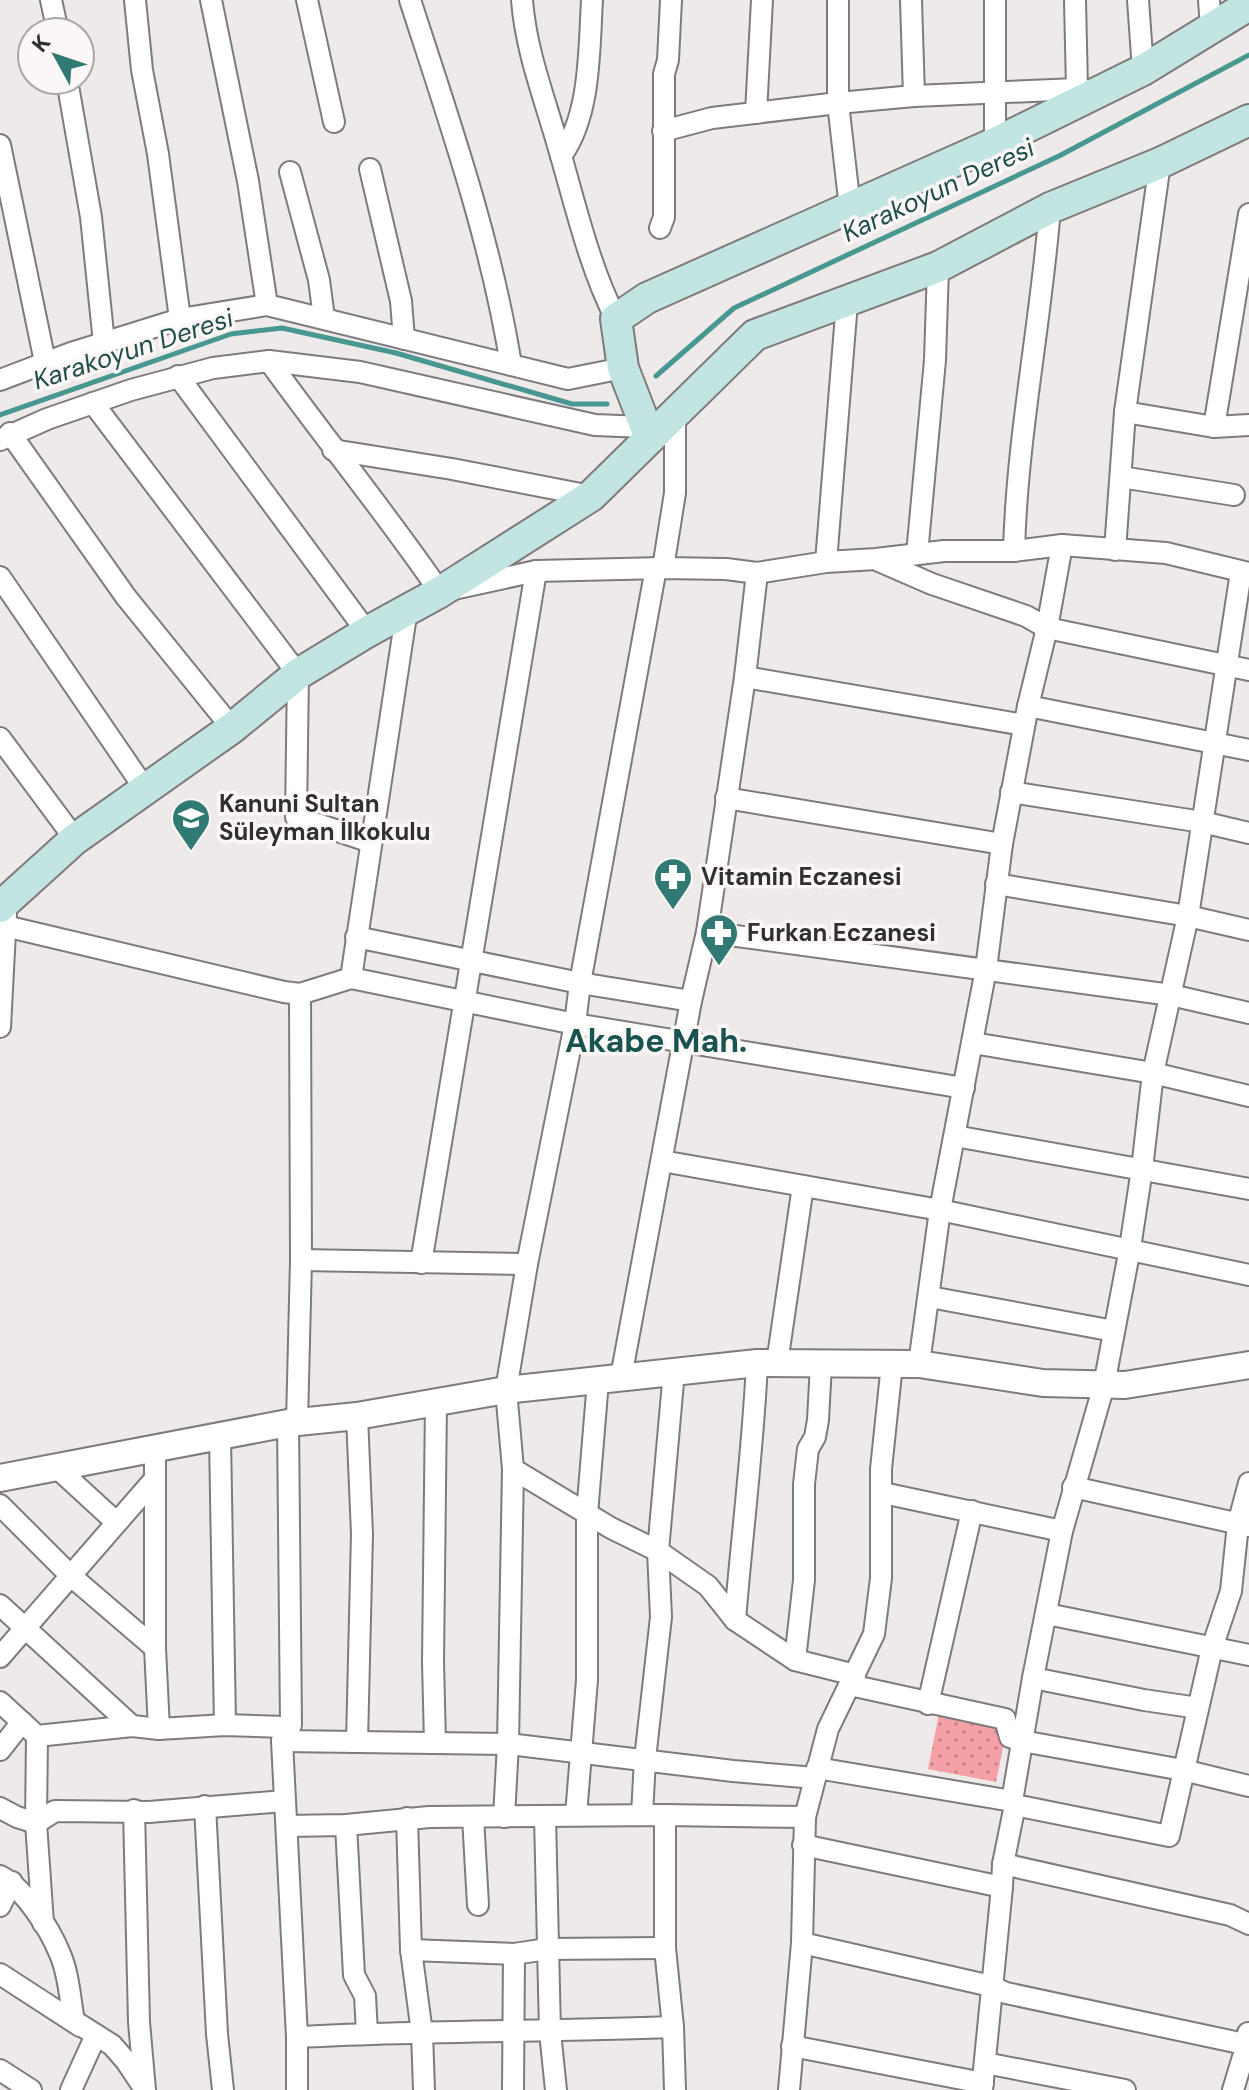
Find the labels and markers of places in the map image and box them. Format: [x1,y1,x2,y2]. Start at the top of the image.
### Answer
place label: Kanuni Sultan Süleyman İlkokulu [219,788,430,847]
school or university icon: Kanuni Sultan Süleyman İlkokulu [170,797,212,852]
pharmacy icon: Vitamin Eczanesi [652,856,694,911]
place label: Vitamin Eczanesi [701,861,902,892]
pharmacy icon: Furkan Eczanesi [698,912,740,967]
place label: Furkan Eczanesi [747,917,936,948]

